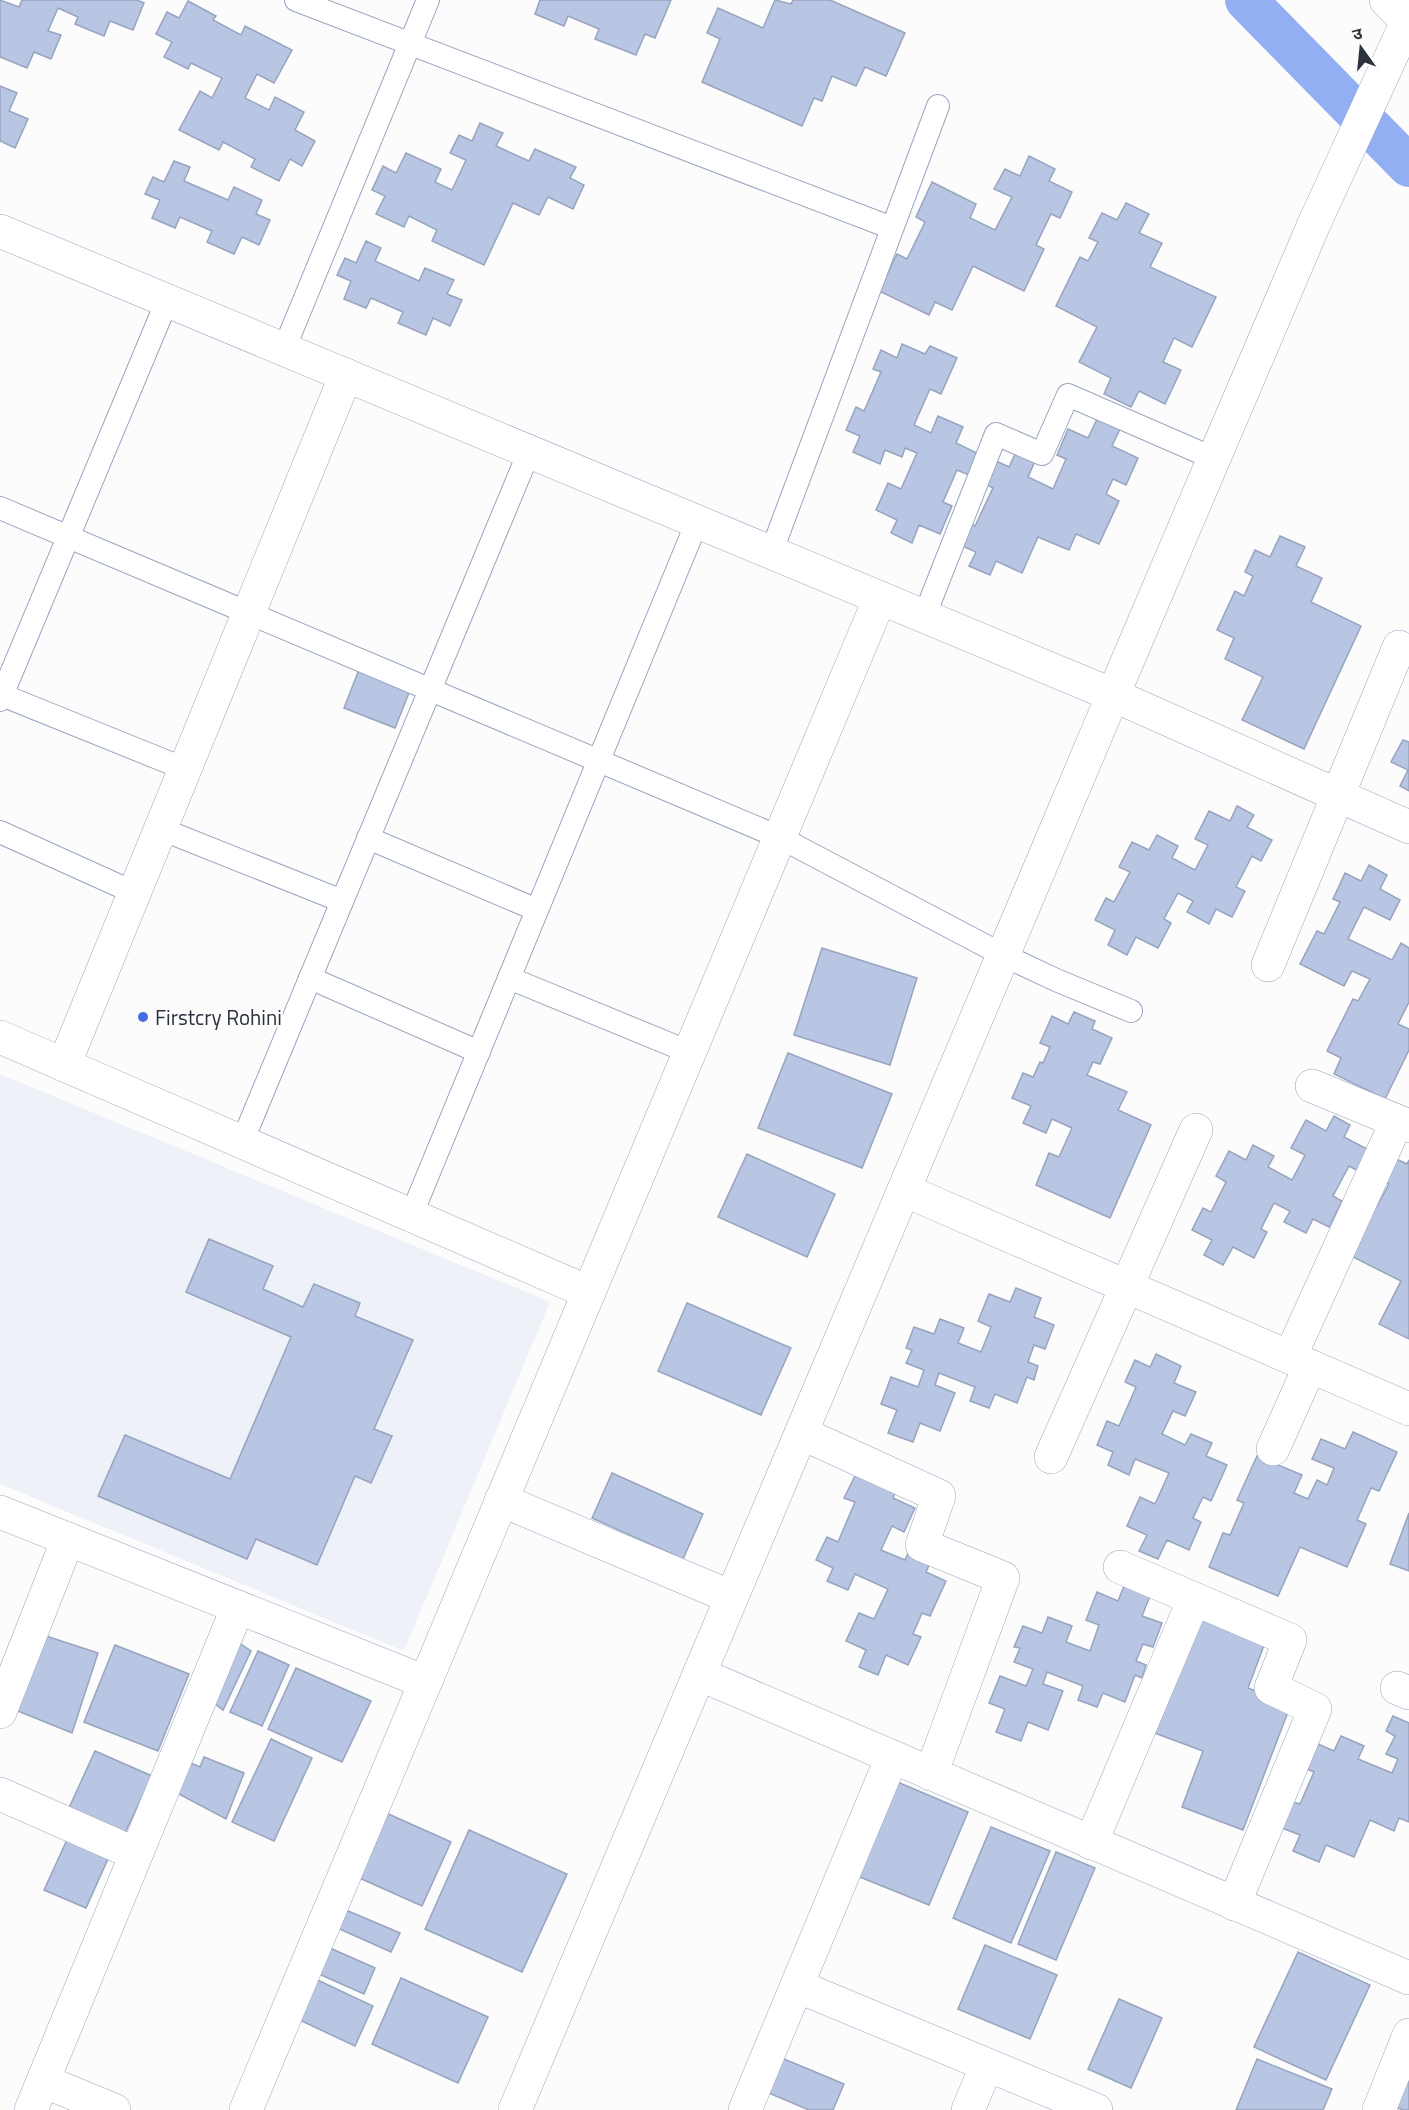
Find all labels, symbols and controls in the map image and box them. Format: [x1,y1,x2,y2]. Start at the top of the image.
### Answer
north arrow [1331,18,1391,78]
text: उ [1349,21,1365,46]
place label: Firstcry Rohini [155,1001,282,1033]
marker: Firstcry Rohini [136,1010,150,1024]

